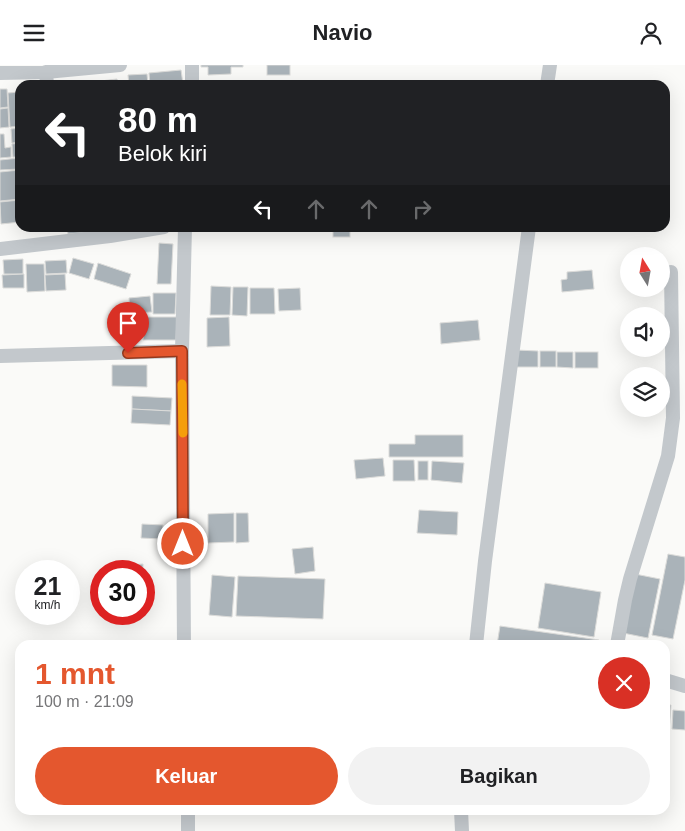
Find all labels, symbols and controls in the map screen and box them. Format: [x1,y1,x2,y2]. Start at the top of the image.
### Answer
icon: menu [20,19,48,47]
icon: person [637,19,665,47]
text: Navio [313,20,372,45]
icon: left [35,100,100,165]
text: 80 m [118,100,198,139]
text: Belok kiri [118,141,207,166]
icon: left [249,195,277,223]
icon: ahead [302,195,330,223]
icon: ahead [355,195,383,223]
icon: right [408,195,436,223]
north arrow [620,247,670,297]
map controls [620,247,670,417]
pin [107,302,149,353]
button: sound [620,307,670,357]
icon: arrive [114,309,142,337]
button: layers [620,367,670,417]
position arrow [156,517,208,569]
speed limit sign: 30 [90,560,155,625]
text: 21 [34,572,61,600]
text: km/h [34,598,61,612]
text: 1 mnt [35,657,115,690]
button: close [598,657,650,709]
text: 100 m · 21:09 [35,693,134,710]
button: Keluar [35,747,338,805]
button: Bagikan [348,747,650,805]

